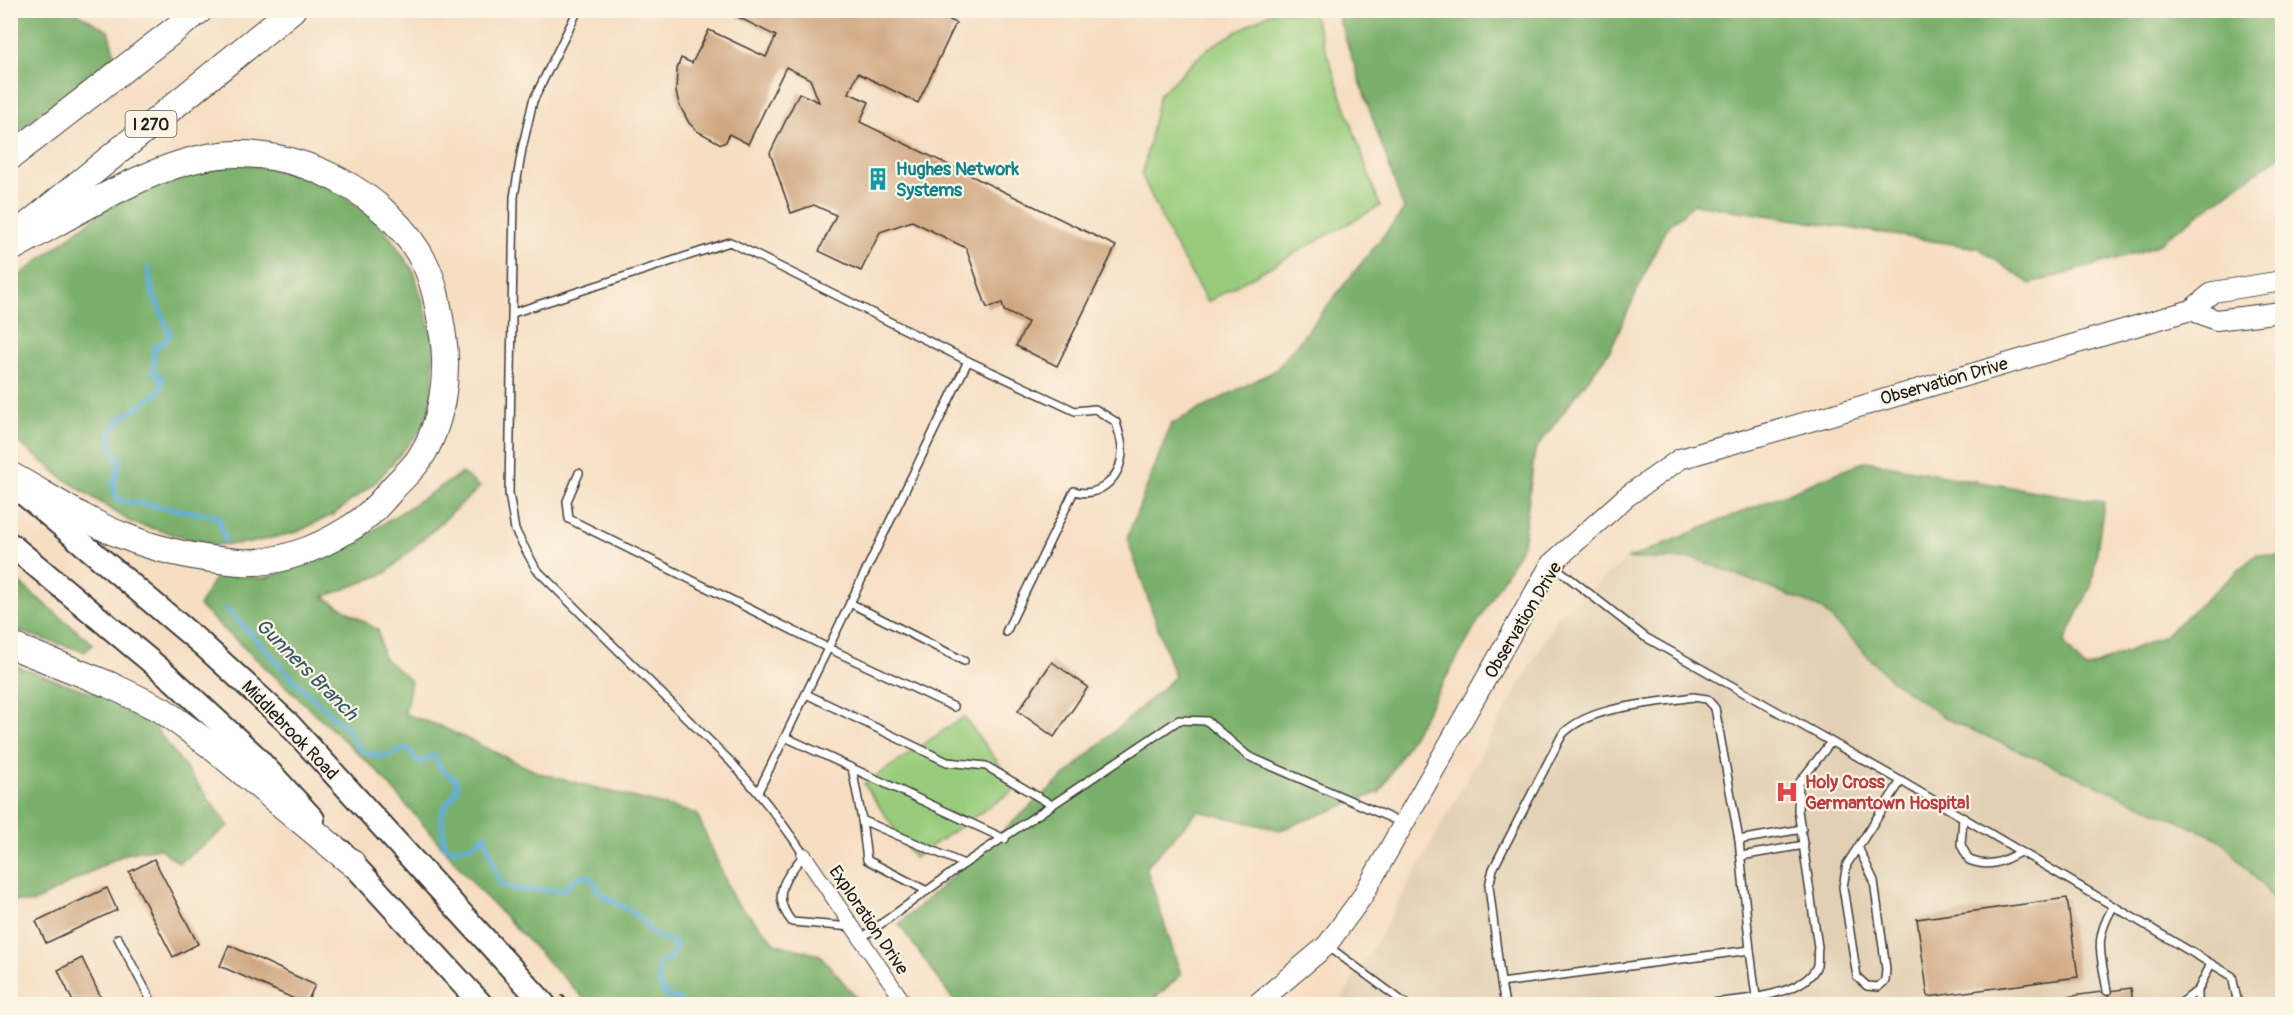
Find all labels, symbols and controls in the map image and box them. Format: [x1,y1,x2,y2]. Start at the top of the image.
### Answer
road number: I 270 [126,111,176,137]
place label: Hughes Network Systems [896,158,1019,202]
building icon: Hughes Network Systems [865,166,891,192]
street label: Observation Drive [1878,352,2011,411]
street label: Observation Drive [1480,558,1567,683]
water label: Gunners Branch [250,613,364,727]
street label: Middlebrook Road [236,676,343,785]
place label: Holy Cross Germantown Hospital [1805,771,1970,815]
hospital icon: Holy Cross Germantown Hospital [1774,779,1800,805]
street label: Exploration Drive [824,861,914,979]

